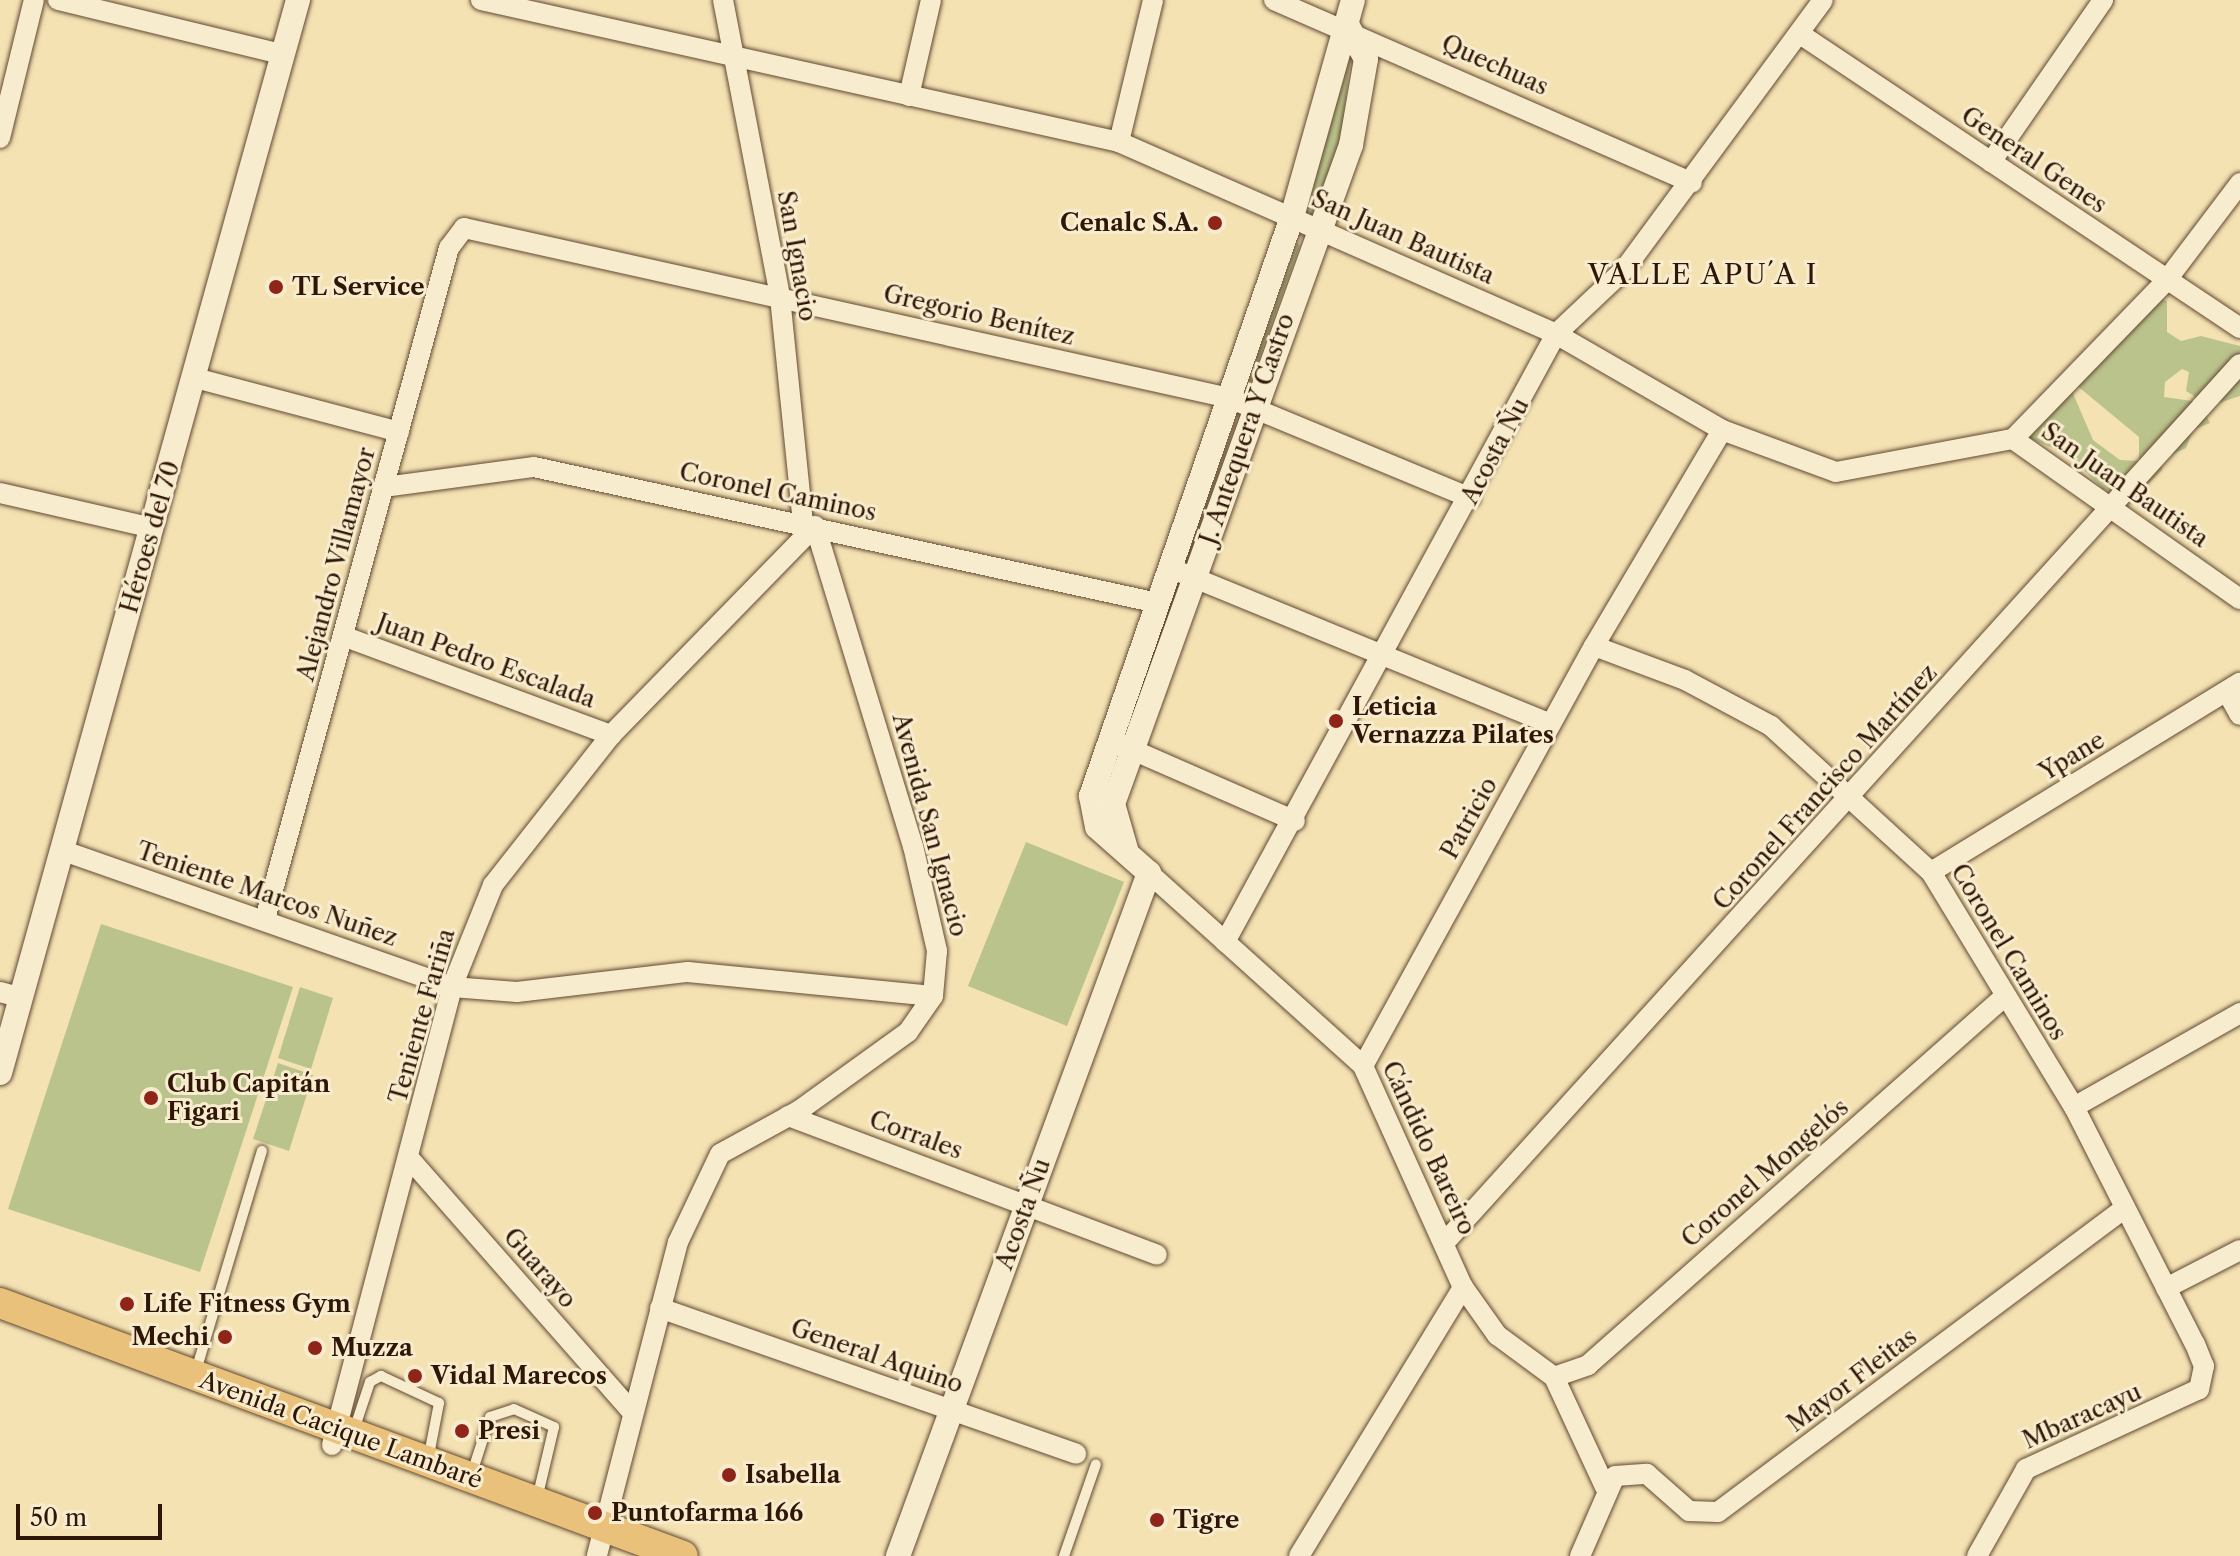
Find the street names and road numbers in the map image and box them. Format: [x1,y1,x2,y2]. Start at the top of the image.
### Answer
street label: Quechuas [1437,29,1553,101]
street label: General Genes [1956,101,2112,219]
street label: San Juan Bautista [1307,184,1499,290]
street label: San Ignacio [771,188,823,324]
street label: Gregorio Benítez [881,279,1077,351]
street label: J. Antequera Y Castro [1193,308,1301,550]
street label: Acosta Ñu [1455,393,1535,509]
street label: San Juan Bautista [2036,417,2214,553]
street label: Alejandro Villamayor [291,443,381,685]
street label: Coronel Caminos [677,457,879,527]
street label: Héroes del 70 [115,458,185,616]
street label: Juan Pedro Escalada [373,608,599,714]
street label: Coronel Francisco Martínez [1707,658,1943,916]
street label: Avenida San Ignacio [886,710,974,940]
street label: Ypane [2034,725,2110,787]
street label: Patricio [1435,772,1503,864]
street label: Teniente Marcos Nuñez [133,836,401,952]
street label: Coronel Caminos [1945,859,2073,1045]
street label: Teniente Fariña [383,925,461,1107]
street label: Cándido Bareiro [1376,1057,1482,1239]
street label: Coronel Mongelós [1676,1093,1854,1253]
street label: Corrales [866,1105,966,1165]
street label: Acosta Ñu [990,1154,1056,1274]
street label: Guarayo [498,1222,582,1314]
street label: General Aquino [787,1313,967,1399]
street label: Mayor Fleitas [1781,1322,1923,1438]
street label: Avenida Cacique Lambaré [195,1365,487,1495]
street label: Mbaracayu [2018,1377,2146,1455]

